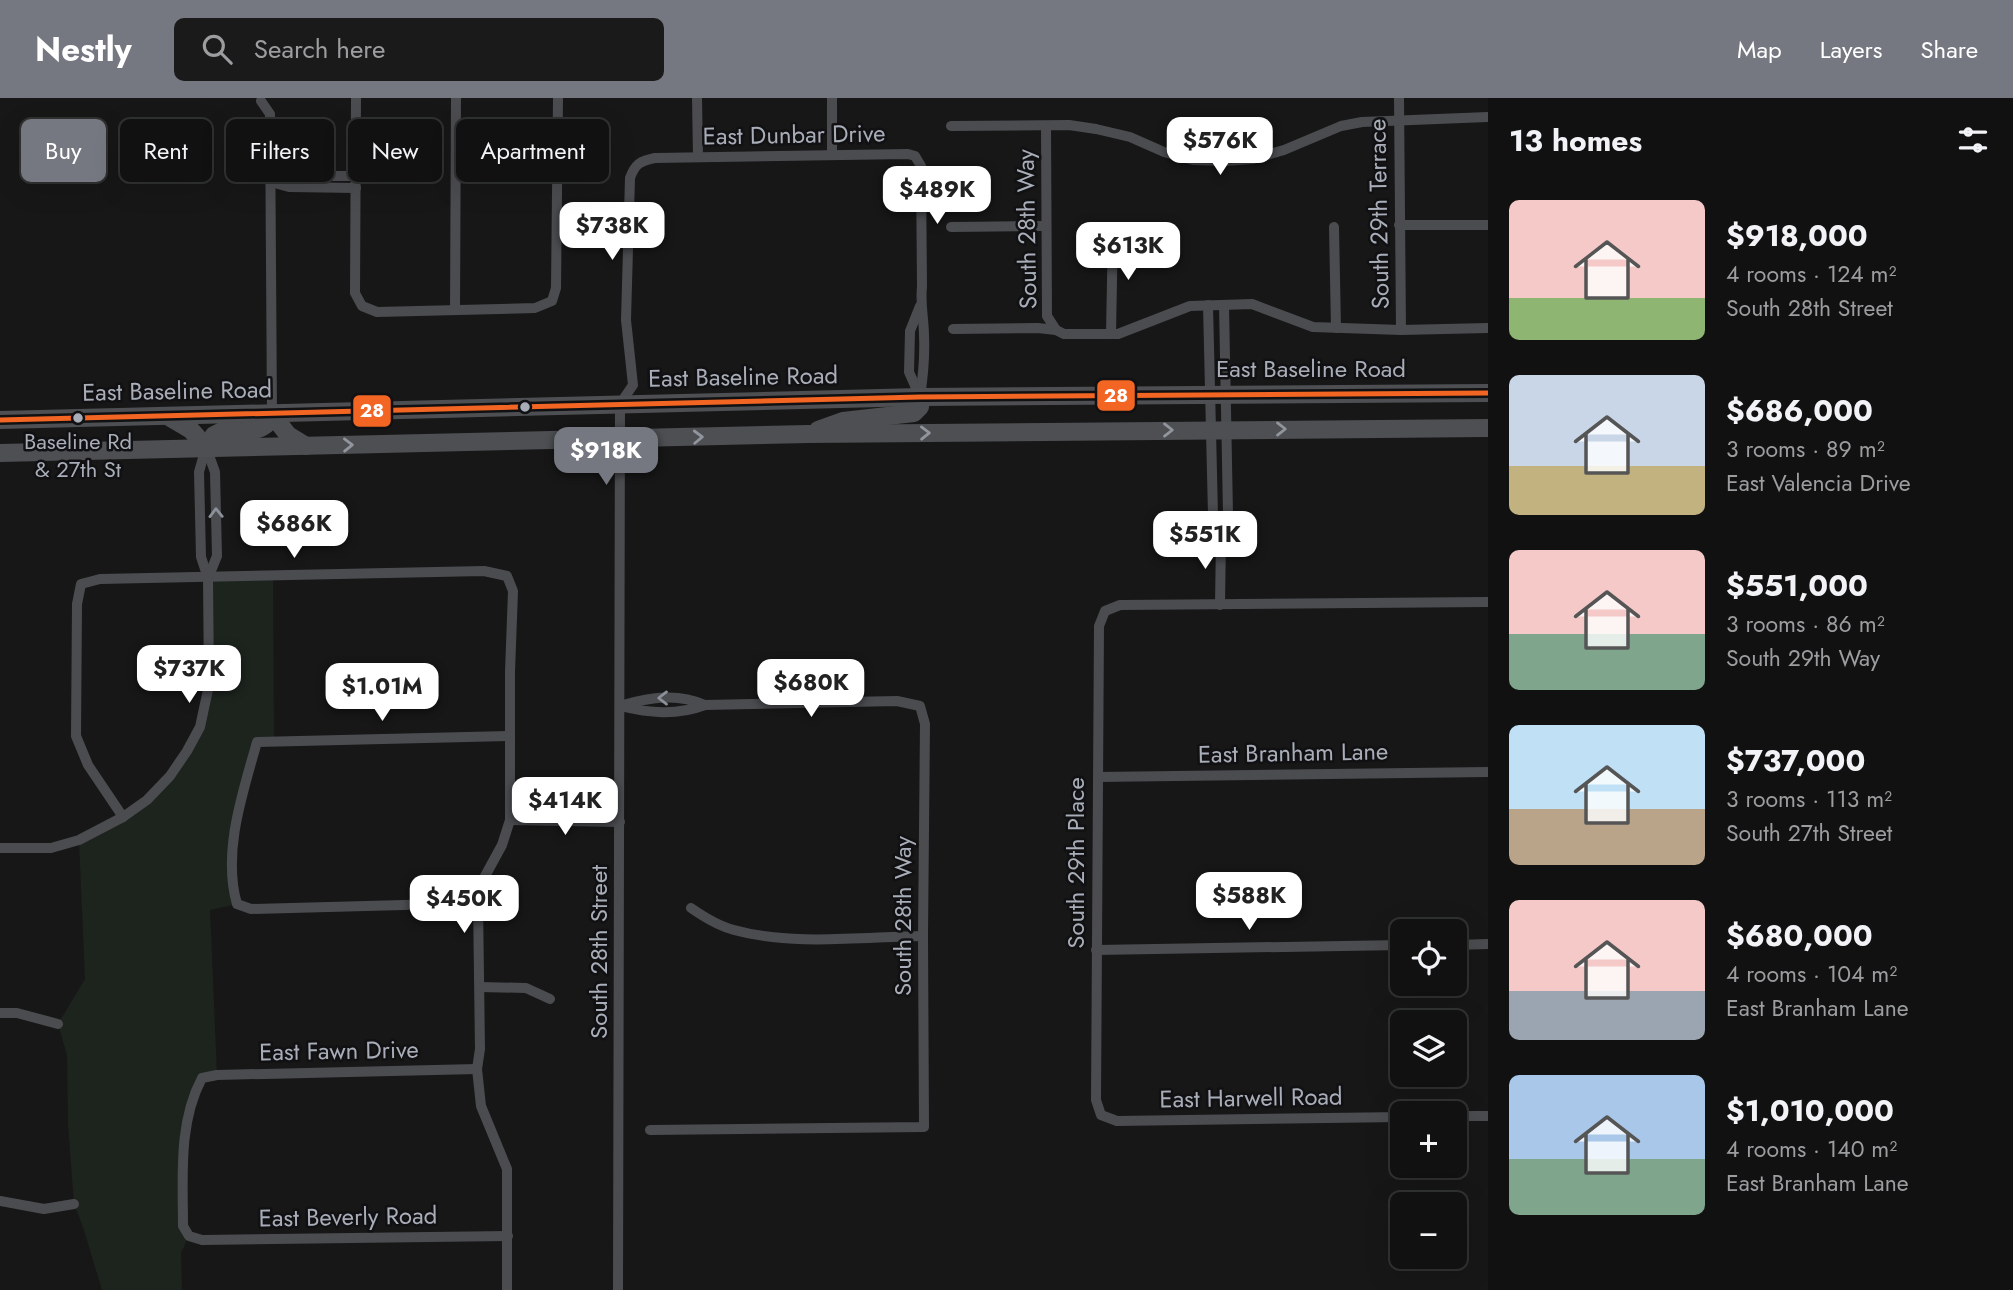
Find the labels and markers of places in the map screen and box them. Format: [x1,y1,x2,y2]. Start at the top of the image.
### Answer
pin: $576K [1171,118,1269,177]
pin: $489K [888,166,986,226]
pin: $738K [563,202,661,262]
pin: $613K [1079,222,1177,282]
unlabelled marker [518,400,532,414]
marker: Baseline Rd & 27th St [71,411,85,425]
place label: Baseline Rd & 27th St [24,425,132,485]
pin: $918K [557,428,655,487]
pin: $686K [245,500,343,560]
pin: $551K [1156,512,1254,571]
pin: $737K [140,646,238,705]
pin: $680K [762,660,860,719]
pin: $1.01M [325,664,439,723]
pin: $414K [516,778,614,837]
pin: $588K [1200,872,1298,932]
pin: $450K [415,876,513,935]

